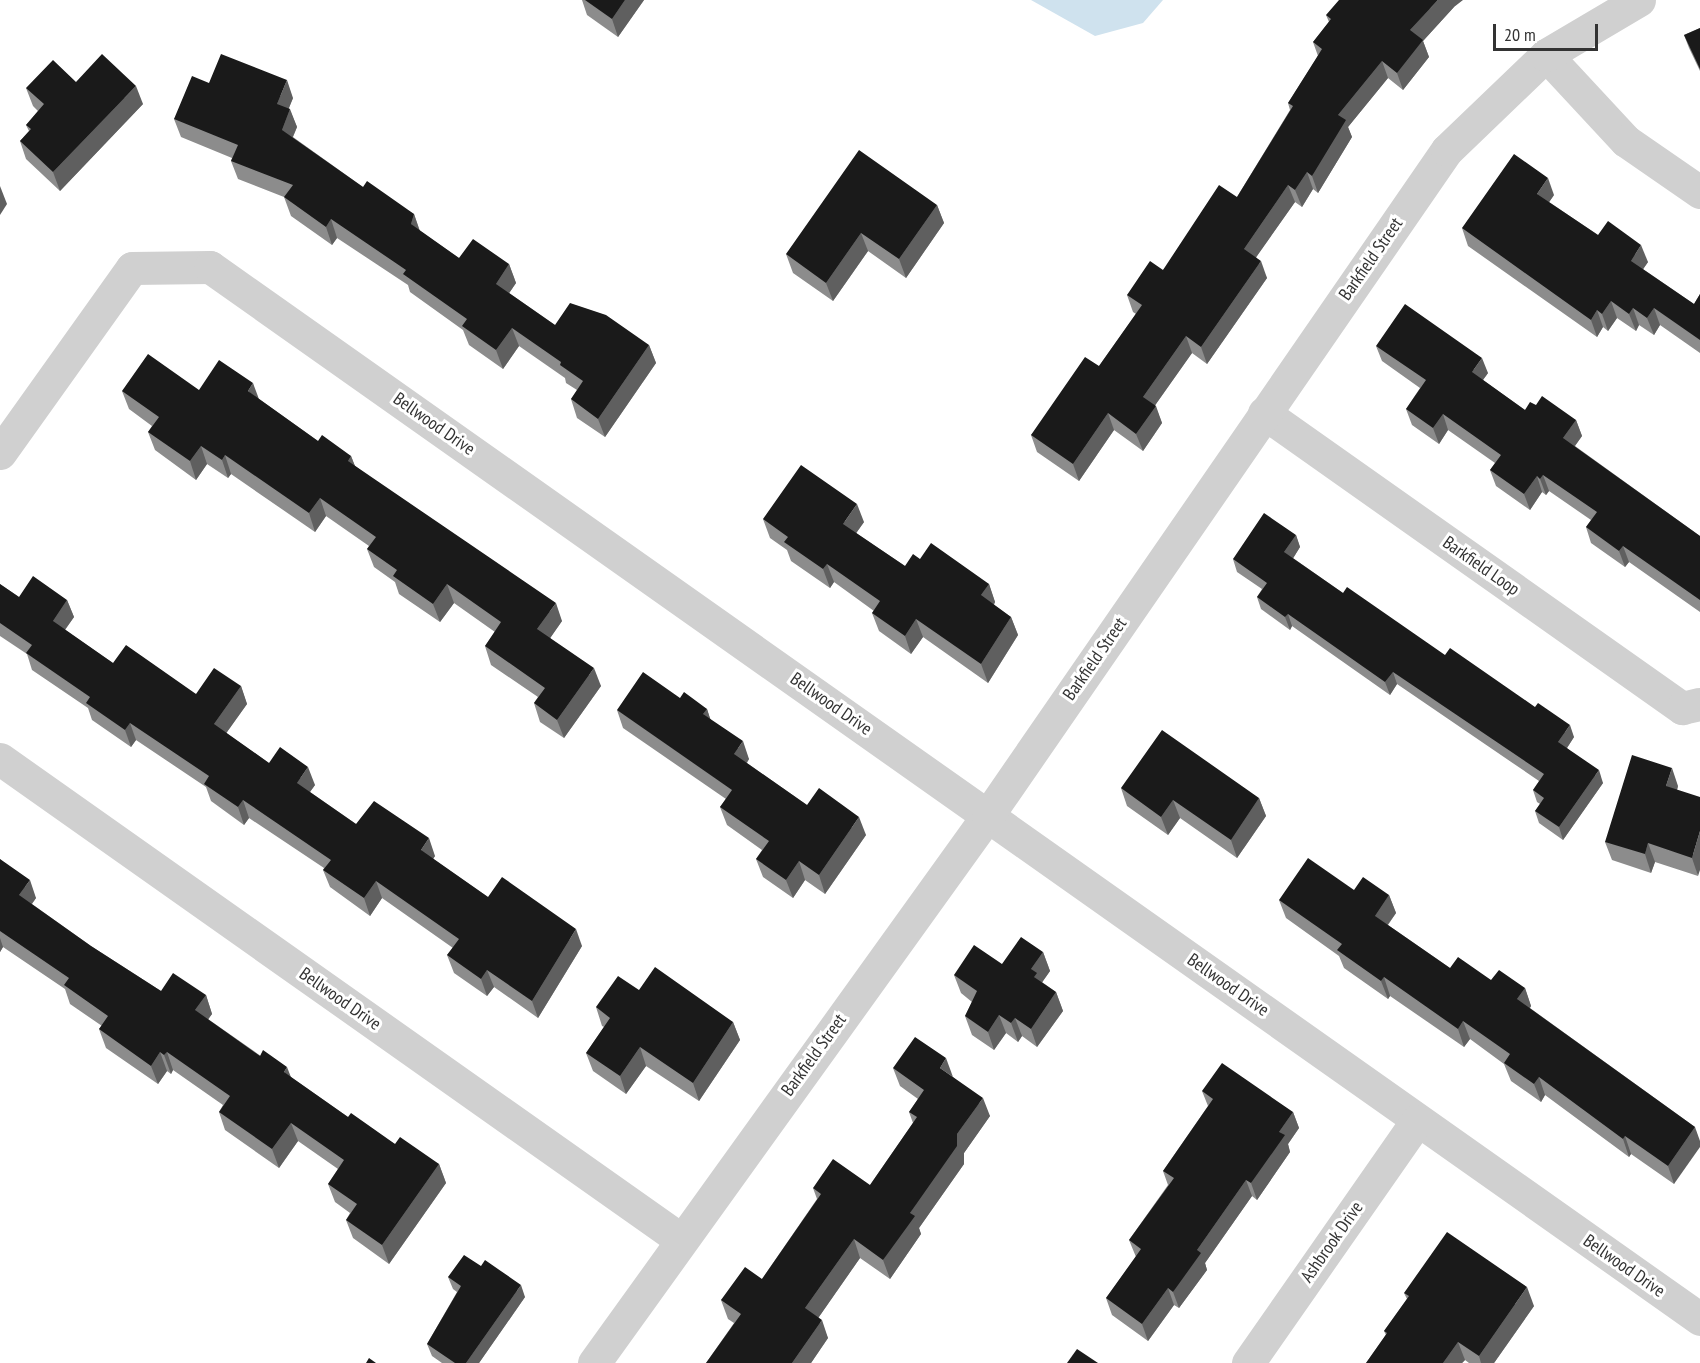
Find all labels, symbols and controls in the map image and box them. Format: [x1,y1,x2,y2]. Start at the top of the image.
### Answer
scale bar [1496,12,1601,50]
text: 20 m [1504,23,1536,46]
street label: Barkfield Street [1335,214,1407,304]
street label: Bellwood Drive [389,388,479,460]
street label: Barkfield Loop [1438,532,1524,600]
street label: Barkfield Street [1059,614,1131,704]
street label: Bellwood Drive [786,668,876,740]
street label: Bellwood Drive [1183,949,1273,1021]
street label: Bellwood Drive [295,963,385,1035]
street label: Barkfield Street [777,1010,851,1100]
street label: Ashbrook Drive [1296,1197,1368,1287]
street label: Bellwood Drive [1579,1230,1669,1302]

